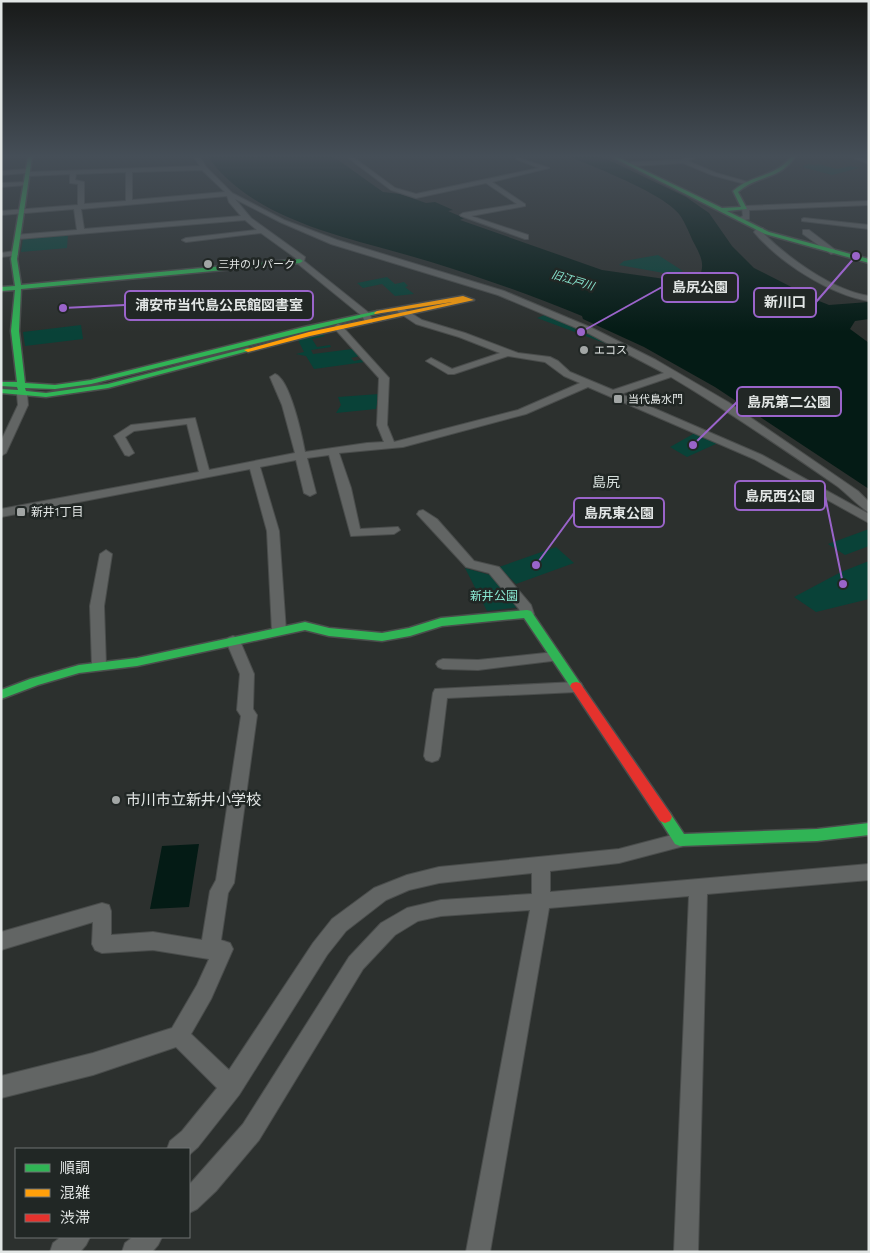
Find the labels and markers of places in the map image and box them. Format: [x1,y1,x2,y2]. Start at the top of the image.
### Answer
place label: 三井のリパーク [218,257,295,271]
marker: 三井のリパーク [202,258,214,270]
callout: 島尻公園 [662,273,738,302]
callout: 新川口 [754,288,816,317]
callout: 浦安市当代島公民館図書室 [125,291,313,320]
place label: エコス [594,343,627,357]
marker: エコス [578,344,590,356]
callout: 島尻第二公園 [737,387,841,416]
place label: 当代島水門 [628,392,683,406]
marker: 当代島水門 [612,393,624,405]
callout: 島尻西公園 [735,481,825,510]
callout: 島尻東公園 [574,498,664,527]
place label: 新井1丁目 [31,504,83,519]
marker: 新井1丁目 [15,506,27,518]
place label: 市川市立新井小学校 [126,790,261,809]
marker: 市川市立新井小学校 [110,794,122,806]

